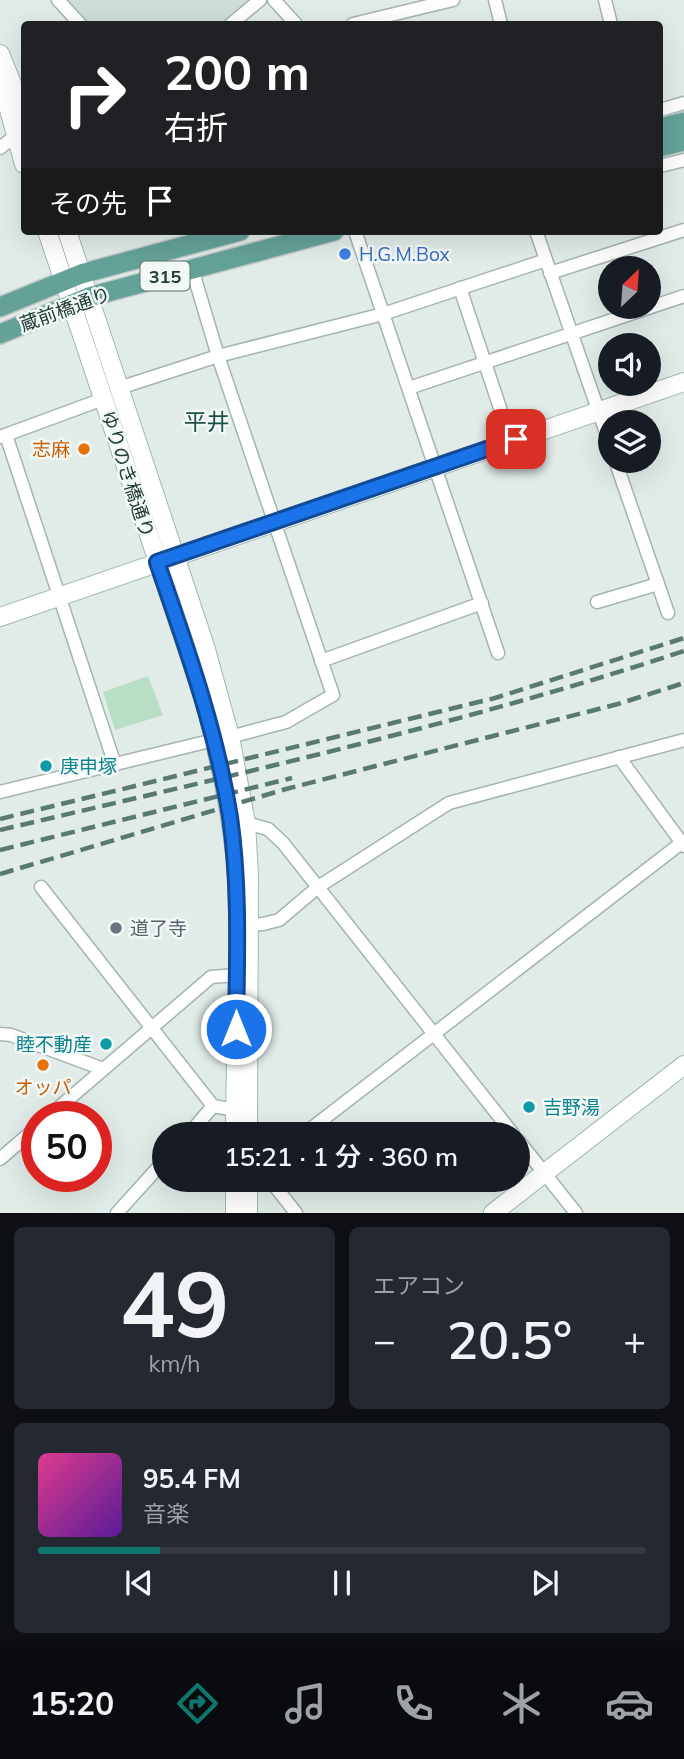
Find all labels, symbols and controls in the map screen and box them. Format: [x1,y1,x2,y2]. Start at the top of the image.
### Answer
text: 200 m [164,41,310,102]
icon: right [49,49,140,140]
text: 右折 [164,107,228,147]
icon: arrive [141,182,179,220]
text: その先 [49,187,127,220]
place label: H.G.M.Box [359,242,450,266]
marker: H.G.M.Box [337,246,353,262]
north arrow [598,256,662,318]
map controls [598,256,661,473]
road number: 315 [140,262,190,290]
street label: 蔵前橋通り [16,281,114,337]
button: sound [598,333,661,396]
street label: ゆりのき橋通り [96,407,160,541]
district label: 平井 [184,407,230,436]
pin [486,409,546,469]
button: layers [598,410,661,473]
icon: arrive [497,420,535,458]
place label: 志麻 [32,437,70,461]
marker: 志麻 [76,441,92,457]
place label: 庚申塚 [60,754,117,778]
marker: 庚申塚 [38,758,54,774]
place label: 道了寺 [130,916,187,940]
marker: 道了寺 [108,920,124,936]
position arrow [199,992,273,1066]
place label: 睦不動産 [16,1032,92,1056]
marker: 睦不動産 [98,1036,114,1052]
marker: オッパ [35,1057,51,1073]
place label: オッパ [14,1075,72,1099]
place label: 吉野湯 [543,1095,600,1119]
marker: 吉野湯 [521,1099,537,1115]
speed limit sign: 50 [21,1101,112,1192]
text: 15:21 · 1 分 · 360 m [224,1140,458,1173]
text: 49 [120,1246,229,1360]
text: エアコン [373,1271,465,1300]
text: 20.5° [447,1307,572,1372]
text: − [373,1316,396,1364]
text: + [623,1316,646,1364]
text: km/h [148,1349,201,1378]
text: 95.4 FM [143,1462,241,1495]
text: 音楽 [143,1499,189,1528]
icon: previous [120,1564,158,1602]
icon: pause [323,1564,361,1602]
icon: next [526,1564,564,1602]
icon: directions [173,1679,222,1728]
icon: music [281,1679,330,1728]
icon: phone [389,1679,438,1728]
icon: climate [497,1679,546,1728]
icon: car [605,1679,654,1728]
text: 15:20 [30,1683,114,1723]

